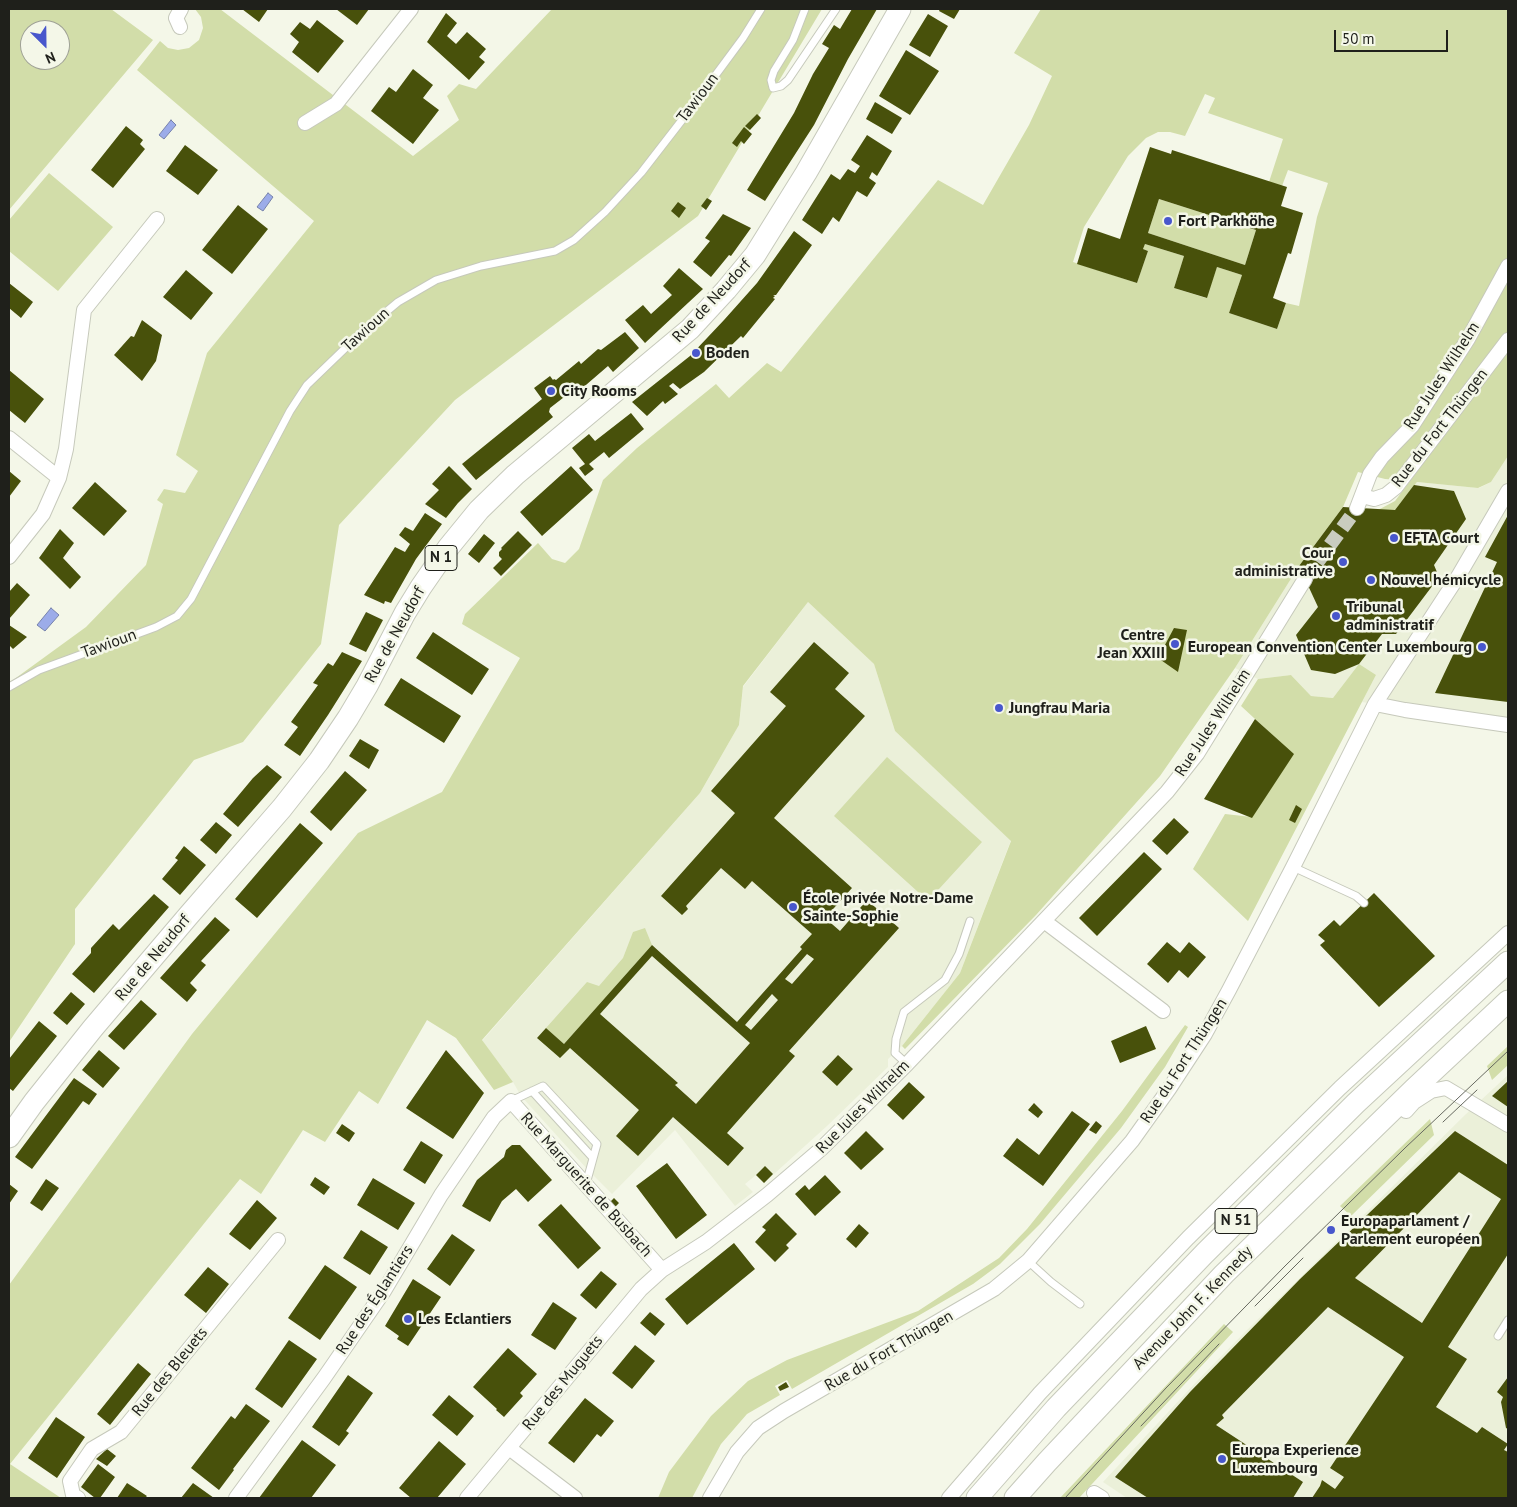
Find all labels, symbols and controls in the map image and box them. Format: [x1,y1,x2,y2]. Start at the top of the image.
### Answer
north arrow [20,20,70,70]
scale bar [1337,20,1451,52]
text: 50 m [1342,29,1375,48]
text: N [43,48,58,68]
street label: Tawioun [673,69,723,127]
place label: Fort Parkhöhe [1178,211,1275,231]
marker: Fort Parkhöhe [1162,215,1174,227]
street label: Rue de Neudorf [669,255,755,347]
street label: Tawioun [338,304,394,356]
street label: Rue Jules Wilhelm [1400,319,1484,433]
place label: Boden [706,343,750,363]
marker: Boden [690,347,702,359]
street label: Rue du Fort Thüngen [1388,365,1492,491]
place label: City Rooms [561,381,637,401]
marker: City Rooms [545,385,557,397]
place label: EFTA Court [1404,528,1479,548]
marker: EFTA Court [1388,532,1400,544]
place label: Cour administrative [1235,543,1333,581]
road number: N 1 [425,546,457,570]
marker: Cour administrative [1337,556,1349,568]
place label: Nouvel hémicycle [1381,570,1501,590]
marker: Nouvel hémicycle [1365,574,1377,586]
street label: Rue de Neudorf [361,584,429,686]
place label: Tribunal administratif [1346,597,1434,635]
marker: Tribunal administratif [1330,610,1342,622]
street label: Tawioun [79,625,139,663]
place label: Centre Jean XXIII [1097,625,1165,663]
place label: European Convention Center Luxembourg [1188,637,1472,657]
marker: Centre Jean XXIII [1169,638,1181,650]
marker: European Convention Center Luxembourg [1476,641,1488,653]
street label: Rue Jules Wilhelm [1171,666,1255,780]
place label: Jungfrau Maria [1009,698,1110,718]
marker: Jungfrau Maria [993,702,1005,714]
place label: École privée Notre-Dame Sainte-Sophie [803,888,973,926]
marker: École privée Notre-Dame Sainte-Sophie [787,901,799,913]
street label: Rue de Neudorf [111,911,195,1005]
street label: Rue du Fort Thüngen [1137,995,1231,1127]
street label: Rue Jules Wilhelm [812,1056,914,1158]
street label: Rue Marguerite de Busbach [516,1109,656,1261]
road number: N 51 [1215,1208,1257,1234]
place label: Europaparlament / Parlement européen [1341,1211,1480,1249]
marker: Europaparlament / Parlement européen [1325,1224,1337,1236]
street label: Rue des Églantiers [332,1242,418,1358]
street label: Avenue John F. Kennedy [1129,1242,1257,1374]
street label: Rue du Fort Thüngen [821,1306,957,1396]
place label: Les Eclantiers [418,1309,512,1329]
marker: Les Eclantiers [402,1313,414,1325]
street label: Rue des Bleuets [128,1324,212,1420]
street label: Rue des Muguets [519,1332,607,1434]
place label: Europa Experience Luxembourg [1232,1440,1359,1478]
marker: Europa Experience Luxembourg [1216,1453,1228,1465]

